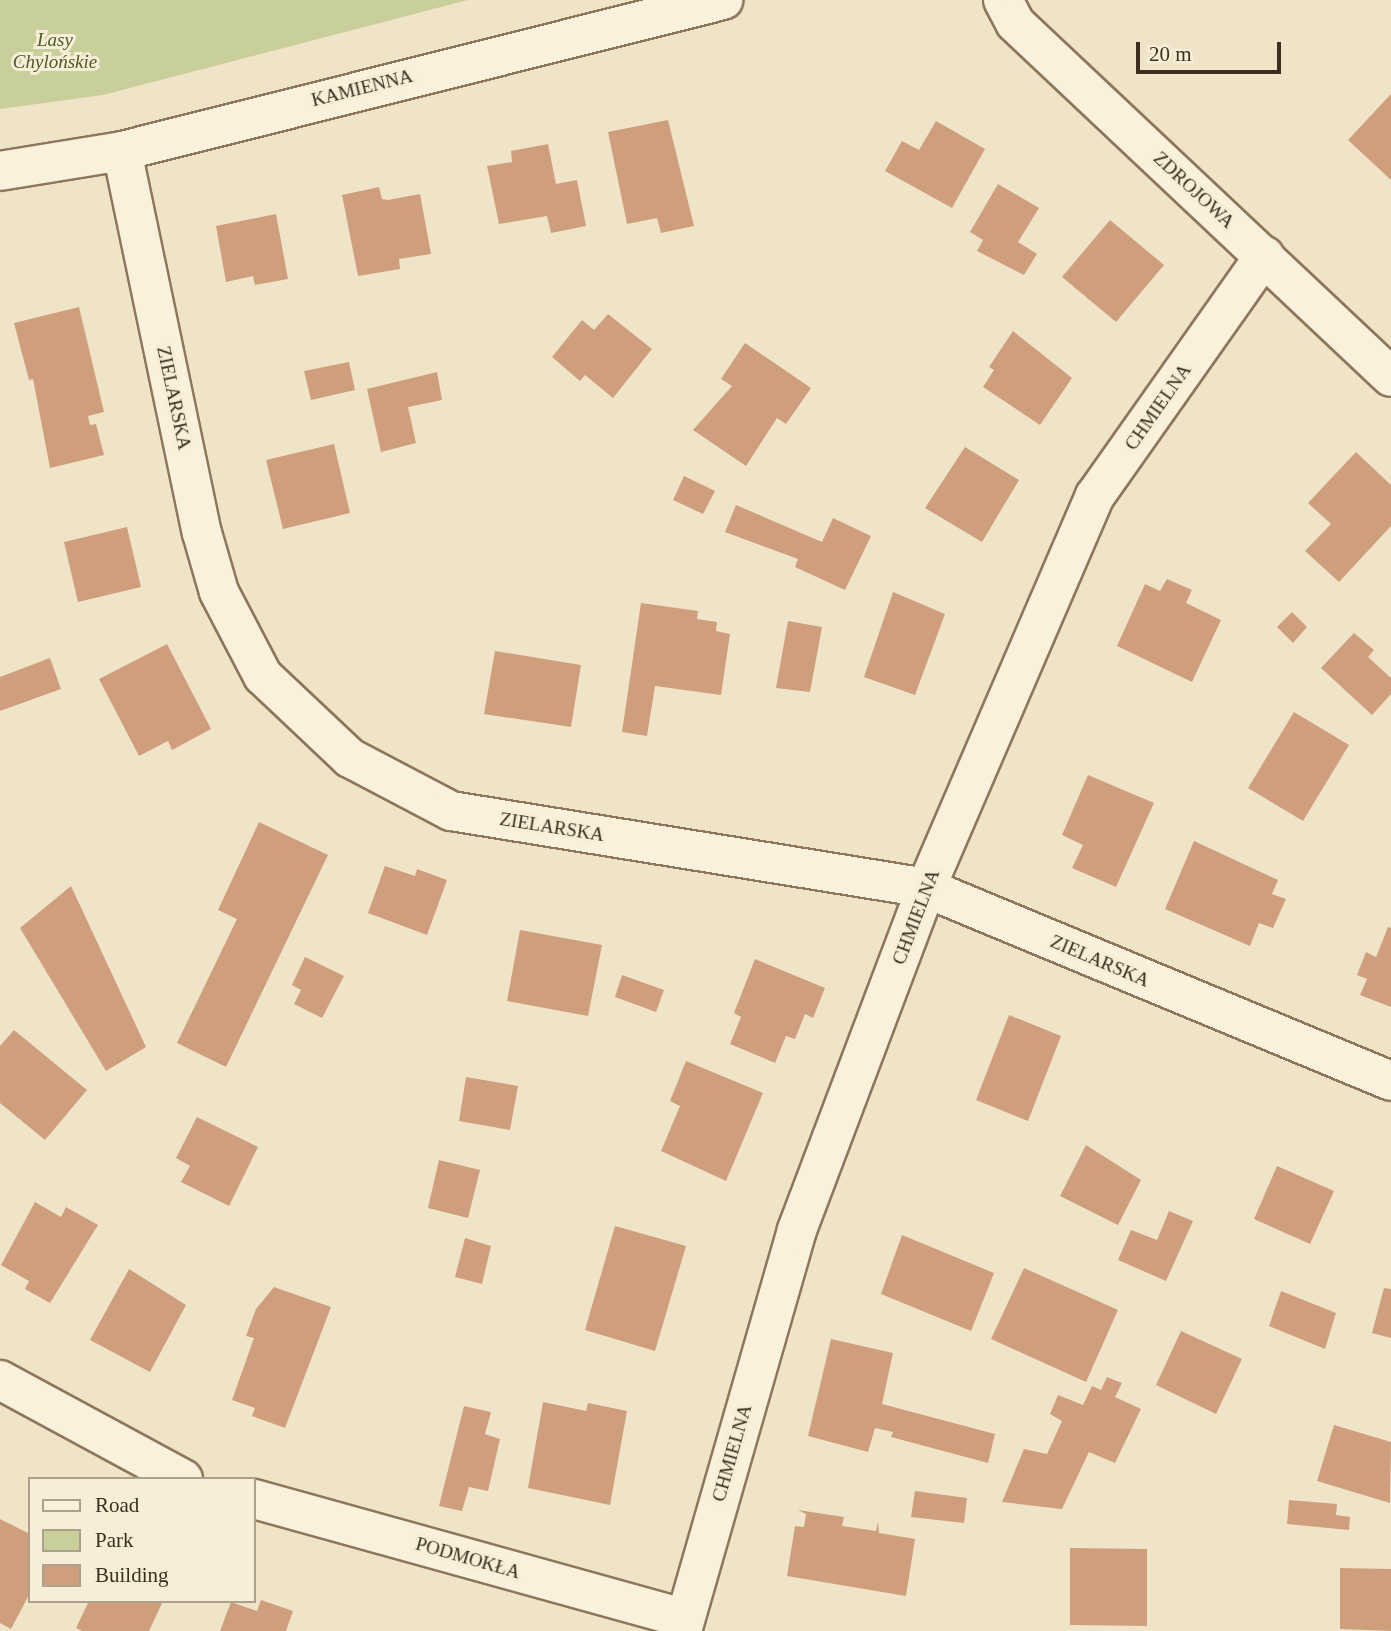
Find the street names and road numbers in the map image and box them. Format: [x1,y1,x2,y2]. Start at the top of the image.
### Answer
street label: KAMIENNA [309,64,415,112]
street label: ZDROJOWA [1149,147,1239,233]
street label: ZIELARSKA [152,344,196,452]
street label: CHMIELNA [1120,359,1196,455]
street label: ZIELARSKA [498,807,606,847]
street label: CHMIELNA [887,866,945,968]
street label: ZIELARSKA [1047,930,1153,992]
street label: CHMIELNA [707,1402,757,1504]
street label: PODMOKŁA [413,1532,523,1584]

